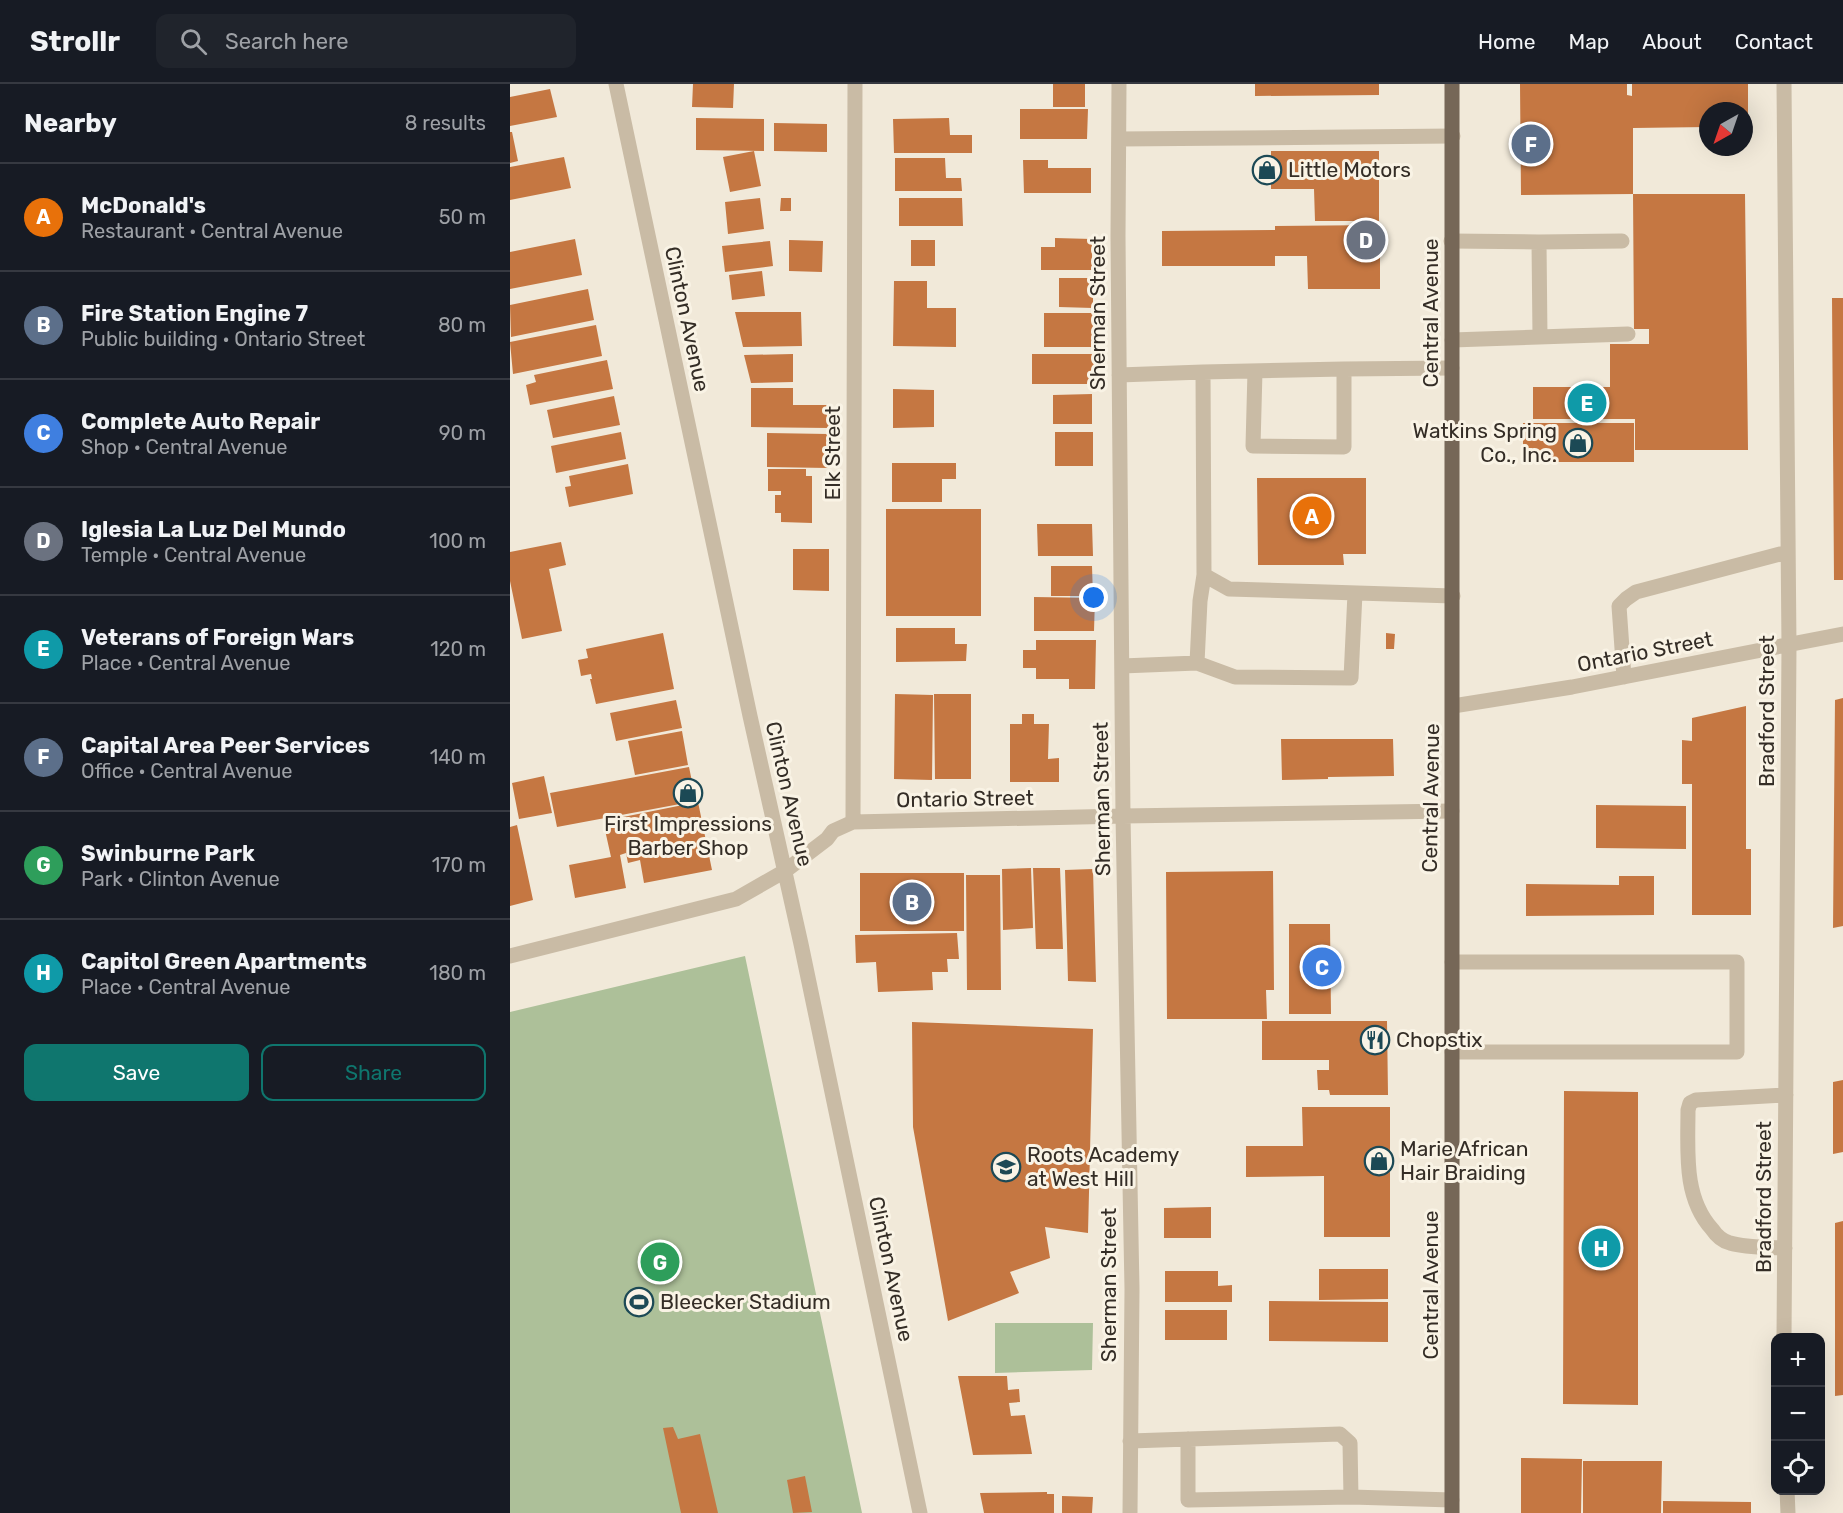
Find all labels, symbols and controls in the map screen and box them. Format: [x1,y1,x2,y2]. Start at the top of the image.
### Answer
search box [156,14,576,68]
text: Strollr [30,25,120,58]
icon: search [177,25,210,58]
text: Search here [225,28,348,55]
text: Home [1478,29,1535,54]
text: Map [1568,29,1609,54]
text: About [1642,29,1702,54]
text: Contact [1735,29,1813,54]
north arrow [1699,102,1753,156]
text: Nearby [24,108,117,139]
text: 8 results [405,111,486,135]
pin: F [1512,122,1550,166]
shop icon: Little Motors [1251,154,1283,186]
place label: Little Motors [1288,157,1411,182]
text: McDonald's [81,192,206,219]
text: A [36,205,51,229]
text: 50 m [439,205,486,229]
pin: D [1346,218,1386,262]
text: Restaurant · Central Avenue [81,219,343,243]
street label: Sherman Street [1085,236,1110,390]
street label: Central Avenue [1418,238,1443,388]
street label: Clinton Avenue [660,244,715,394]
text: Fire Station Engine 7 [81,300,308,327]
text: B [36,313,51,337]
text: 80 m [438,313,486,337]
text: Public building · Ontario Street [81,327,365,351]
pin: E [1568,380,1606,426]
street label: Elk Street [820,406,845,500]
text: Complete Auto Repair [81,408,320,435]
place label: Watkins Spring Co., Inc. [1413,418,1557,467]
text: C [36,421,51,445]
text: 90 m [439,421,486,445]
shop icon: Watkins Spring Co., Inc. [1562,427,1594,459]
text: Shop · Central Avenue [81,435,288,459]
pin: A [1292,494,1332,538]
text: Iglesia La Luz Del Mundo [81,516,346,543]
text: D [36,529,51,553]
text: 100 m [429,529,486,553]
text: Temple · Central Avenue [81,543,306,567]
your location [1079,583,1108,612]
text: Veterans of Foreign Wars [81,624,354,651]
street label: Ontario Street [1575,626,1715,677]
street label: Bradford Street [1754,635,1779,787]
text: E [37,637,50,661]
text: 120 m [430,637,486,661]
text: Place · Central Avenue [81,651,290,675]
street label: Clinton Avenue [761,719,818,869]
street label: Sherman Street [1088,722,1115,876]
street label: Central Avenue [1417,723,1444,873]
text: Capital Area Peer Services [81,732,370,759]
text: F [37,745,50,769]
text: 140 m [430,745,486,769]
text: Office · Central Avenue [81,759,292,783]
shop icon: First Impressions Barber Shop [672,777,704,809]
street label: Ontario Street [896,785,1034,812]
place label: First Impressions Barber Shop [604,811,772,860]
text: Swinburne Park [81,840,255,867]
text: G [36,853,51,877]
text: 170 m [432,853,486,877]
text: Park · Clinton Avenue [81,867,280,891]
pin: B [892,880,932,924]
pin: C [1302,944,1342,990]
text: Capitol Green Apartments [81,948,367,975]
text: H [36,961,51,985]
text: 180 m [429,961,486,985]
text: Place · Central Avenue [81,975,290,999]
restaurant icon: Chopstix [1359,1024,1391,1056]
place label: Chopstix [1396,1027,1483,1052]
button: Save [24,1044,249,1101]
button: Share [261,1044,486,1101]
street label: Bradford Street [1751,1121,1776,1273]
place label: Marie African Hair Braiding [1400,1136,1528,1185]
place label: Roots Academy at West Hill [1027,1142,1180,1191]
shop icon: Marie African Hair Braiding [1363,1145,1395,1177]
school or university icon: Roots Academy at West Hill [990,1151,1022,1183]
street label: Clinton Avenue [864,1194,919,1344]
street label: Sherman Street [1096,1208,1121,1362]
street label: Central Avenue [1418,1210,1443,1360]
pin: H [1582,1226,1620,1270]
pin: G [640,1240,680,1284]
sports icon: Bleecker Stadium [623,1286,655,1318]
place label: Bleecker Stadium [660,1289,831,1314]
map controls [1771,1333,1825,1495]
button: + [1771,1333,1825,1387]
button: − [1771,1387,1825,1441]
button: locate [1771,1441,1825,1495]

